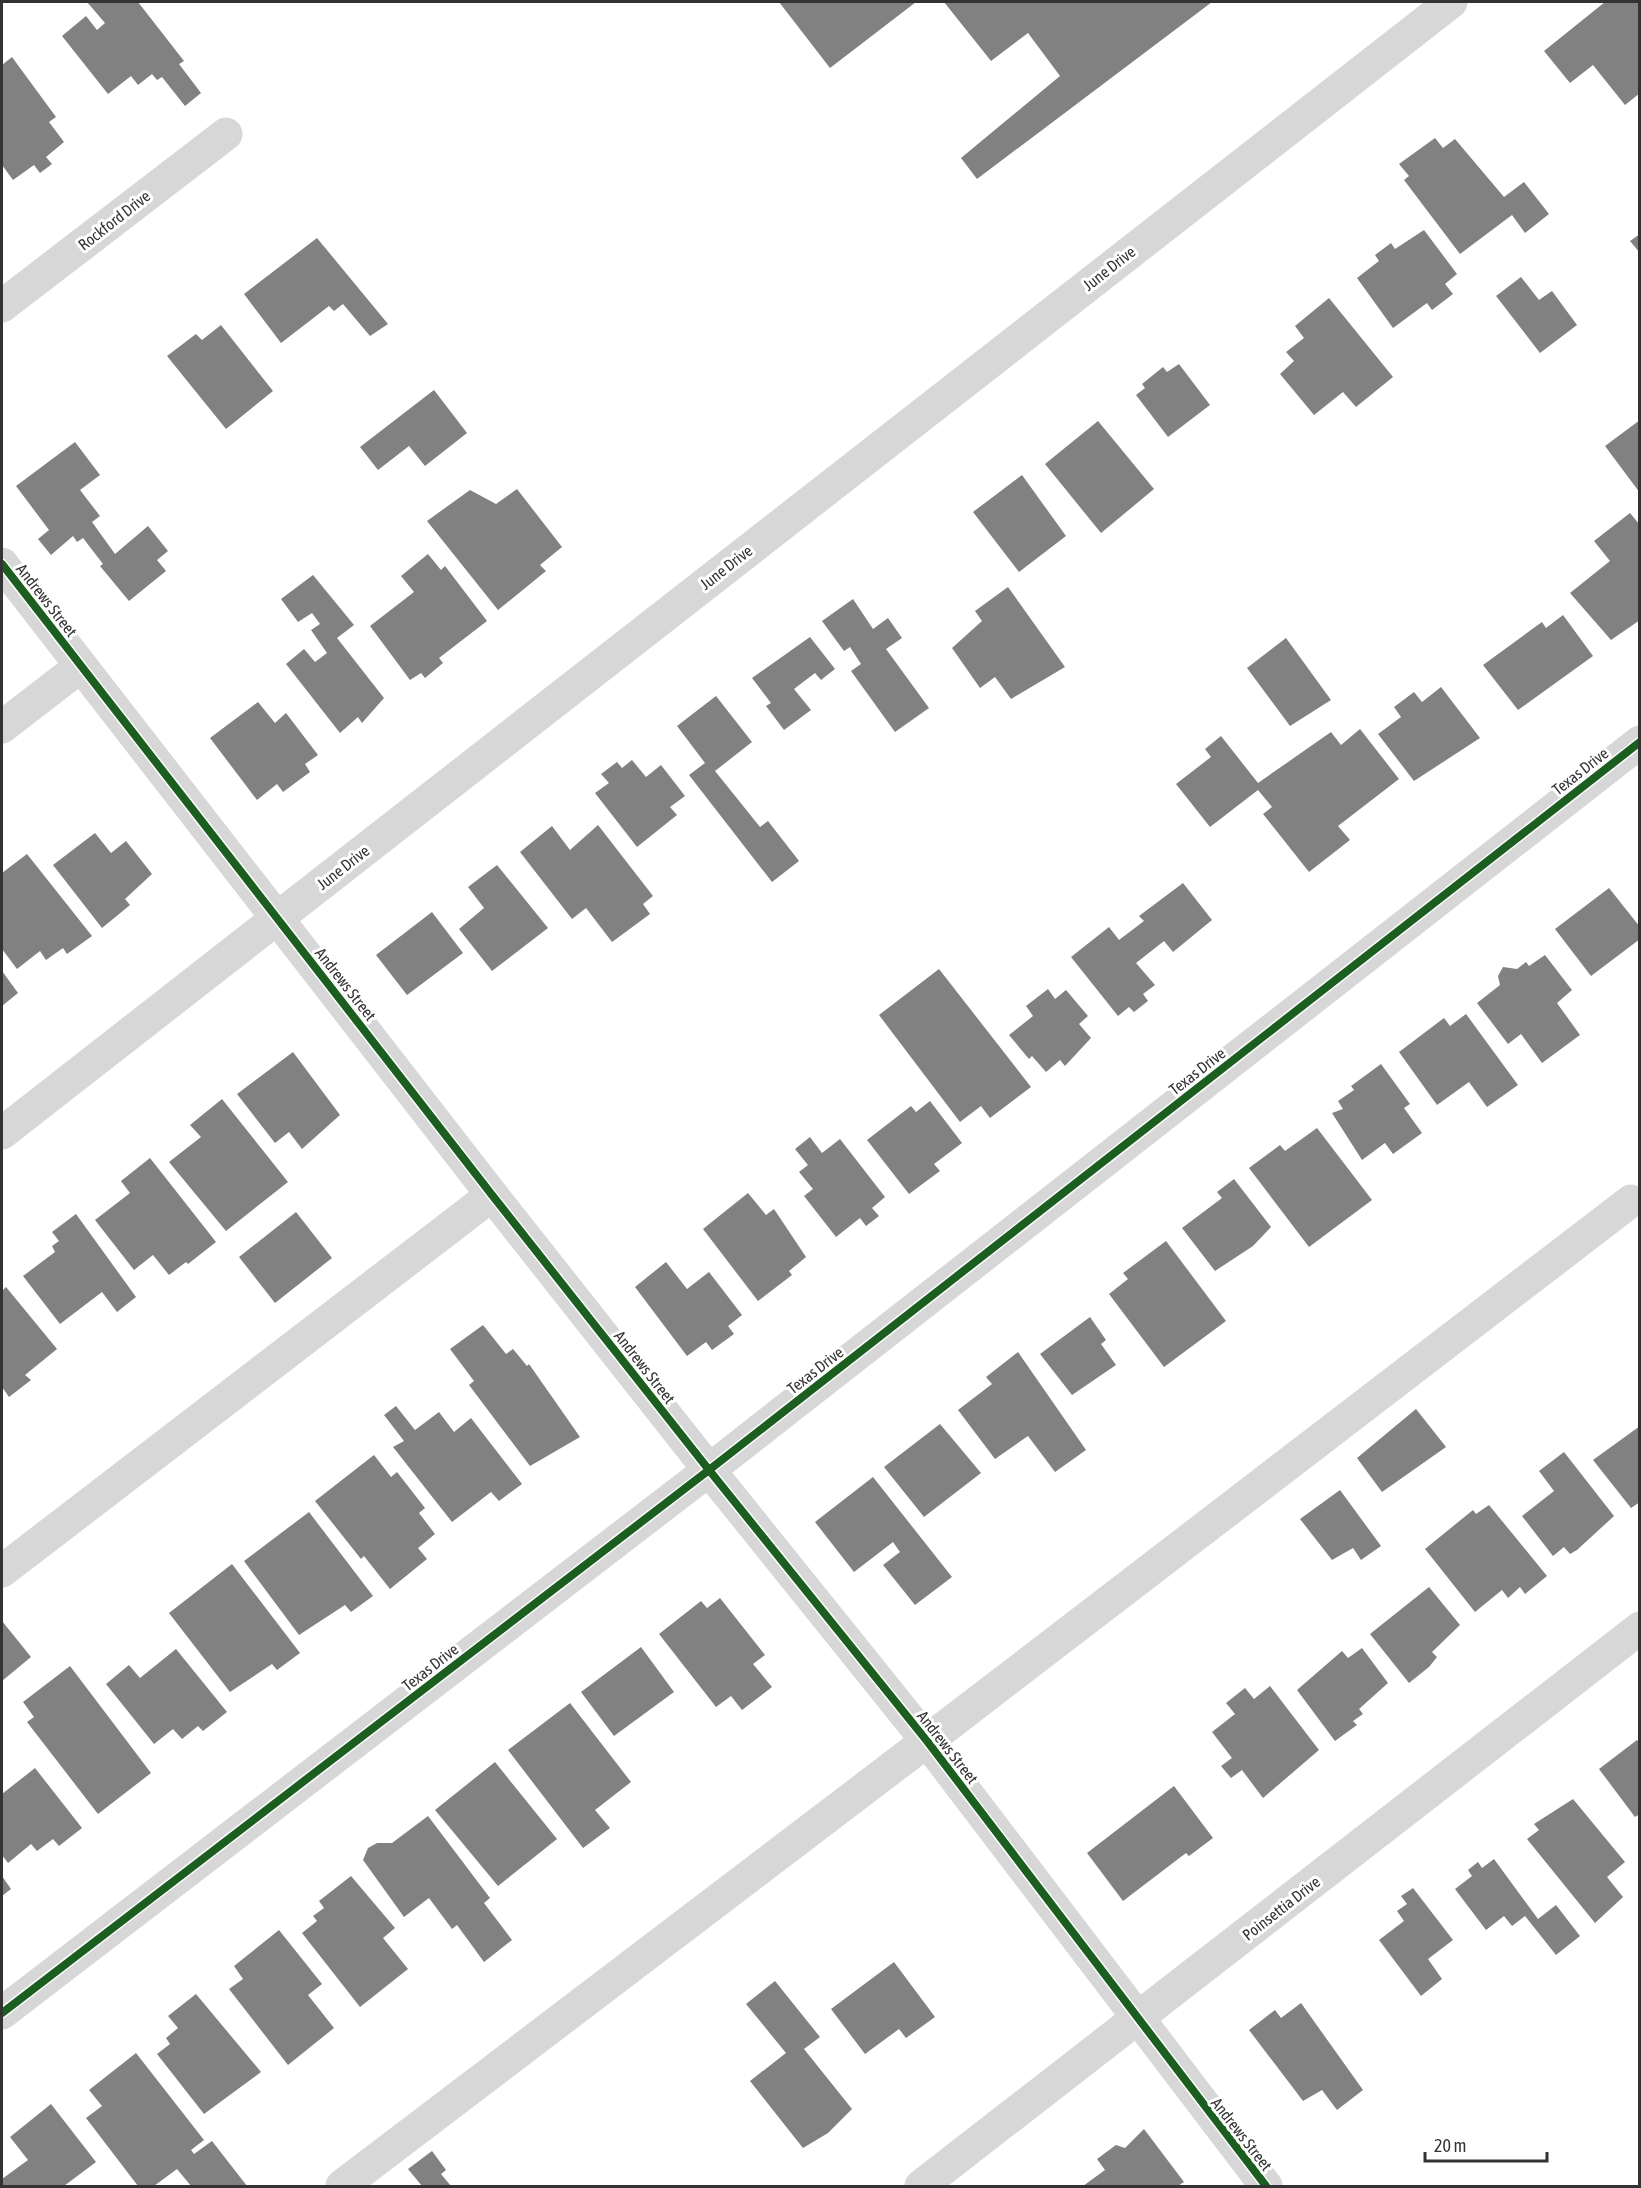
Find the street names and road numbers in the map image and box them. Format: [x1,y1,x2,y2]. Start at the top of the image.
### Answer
street label: Rockford Drive [75,186,153,254]
street label: June Drive [1079,242,1139,294]
street label: June Drive [696,541,756,593]
street label: Andrews Street [13,560,81,640]
street label: Texas Drive [1548,744,1612,798]
street label: June Drive [313,841,373,893]
street label: Andrews Street [312,944,380,1024]
street label: Texas Drive [1165,1044,1229,1098]
street label: Andrews Street [611,1327,679,1407]
street label: Texas Drive [783,1343,847,1397]
street label: Texas Drive [398,1640,462,1694]
street label: Andrews Street [914,1707,982,1787]
street label: Poinsettia Drive [1239,1872,1323,1944]
street label: Andrews Street [1208,2094,1276,2174]

